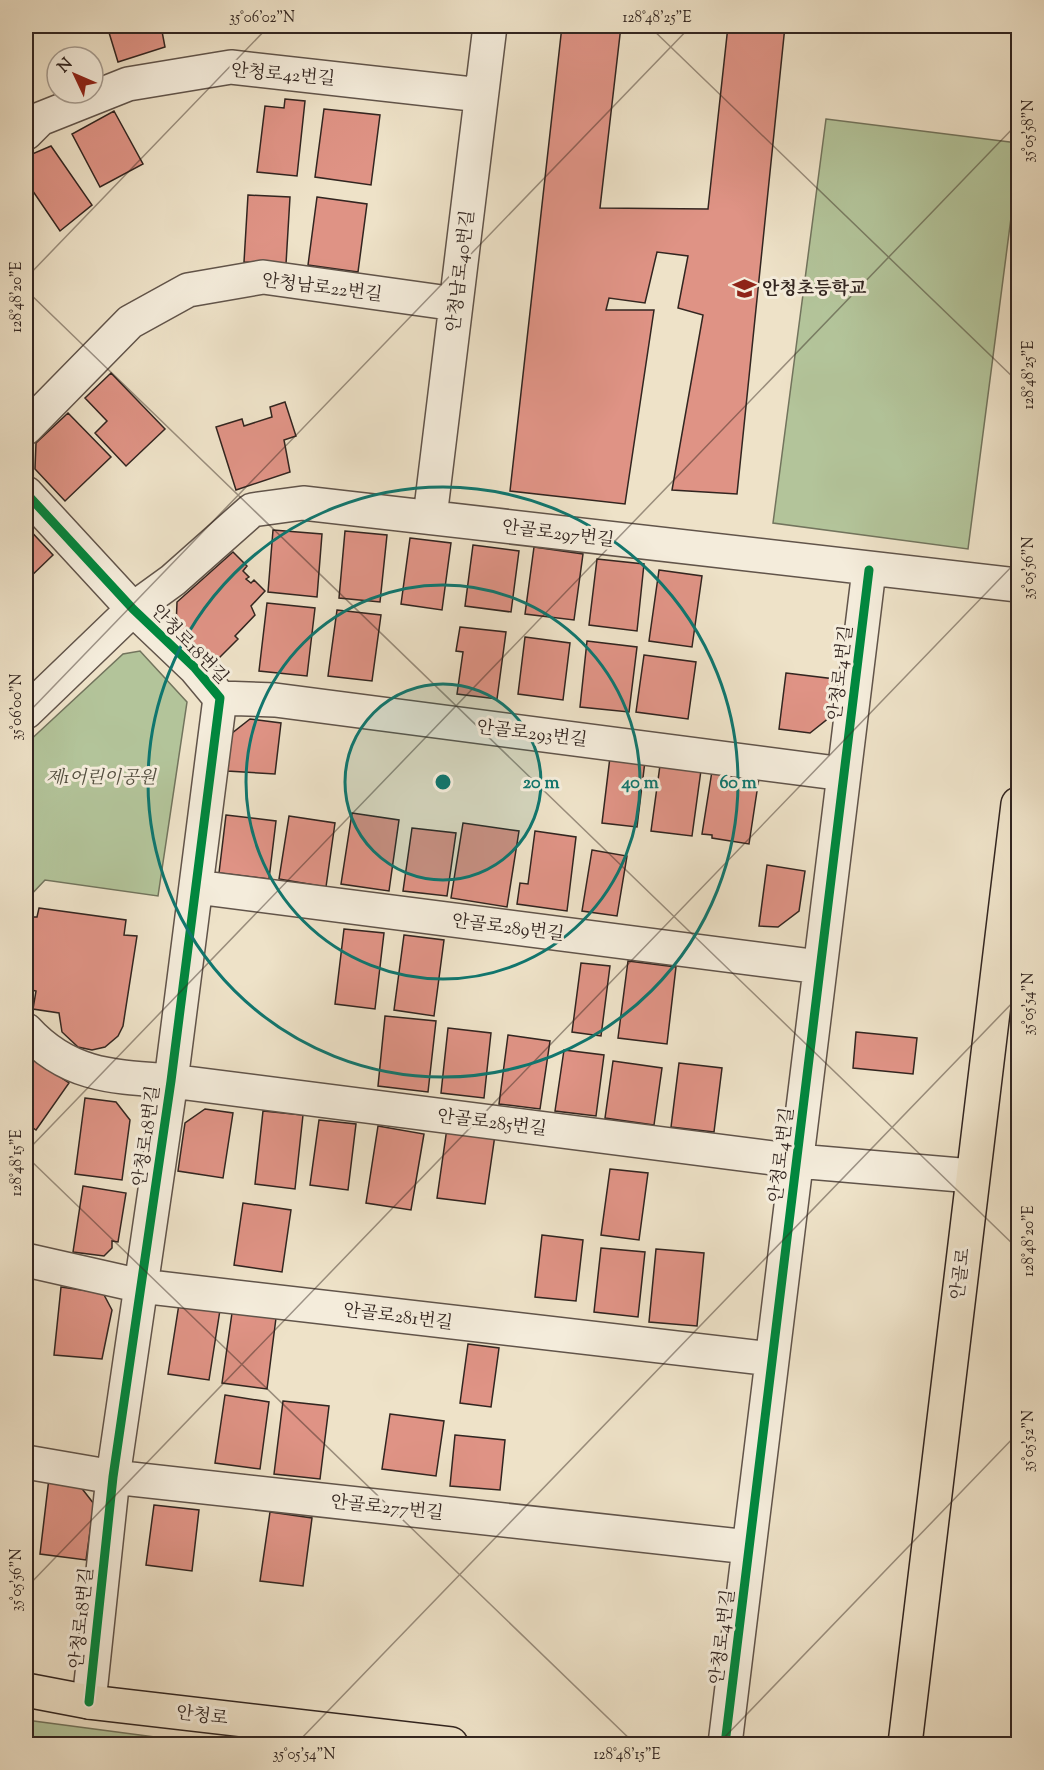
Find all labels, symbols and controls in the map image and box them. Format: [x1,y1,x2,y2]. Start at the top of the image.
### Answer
text: 35°06'02"N [229,8,295,29]
text: 128°48'25"E [622,8,692,29]
north arrow [45,45,105,105]
text: N [53,54,79,79]
street label: 안청로42번길 [230,58,336,93]
text: 35°05'58"N [1019,100,1040,162]
street label: 안청남로40번길 [442,209,482,334]
text: 128°48'20"E [7,261,28,333]
street label: 안청남로22번길 [260,269,383,309]
school or university icon: 안청초등학교 [731,275,757,301]
place label: 안청초등학교 [762,277,867,303]
text: 128°48'25"E [1019,340,1040,410]
street label: 안골로297번길 [500,515,615,555]
text: 35°05'56"N [1019,537,1040,599]
street label: 안청로18번길 [144,600,233,691]
street label: 안청로4번길 [823,624,861,722]
text: 35°06'00"N [7,673,28,741]
street label: 안골로293번길 [475,715,589,755]
park label: 제1어린이공원 [46,766,158,792]
text: 20 m [523,771,559,797]
text: 40 m [620,771,659,797]
text: 60 m [719,771,757,797]
centre of rings [433,772,453,792]
street label: 안골로289번길 [450,909,565,949]
text: 35°05'54"N [1019,973,1040,1035]
street label: 안청로18번길 [128,1084,168,1189]
street label: 안골로285번길 [435,1104,548,1144]
street label: 안청로4번길 [764,1106,802,1204]
text: 128°48'15"E [7,1129,28,1197]
text: 128°48'20"E [1019,1205,1040,1277]
street label: 안골로 [946,1247,978,1302]
street label: 안골로281번길 [341,1298,454,1338]
text: 35°05'52"N [1019,1410,1040,1472]
street label: 안골로277번길 [329,1490,445,1528]
text: 35°05'56"N [7,1549,28,1611]
street label: 안청로18번길 [65,1566,101,1670]
street label: 안청로4번길 [705,1588,743,1686]
street label: 안청로 [174,1701,229,1733]
text: 35°05'54"N [273,1745,335,1766]
text: 128°48'15"E [593,1745,661,1766]

